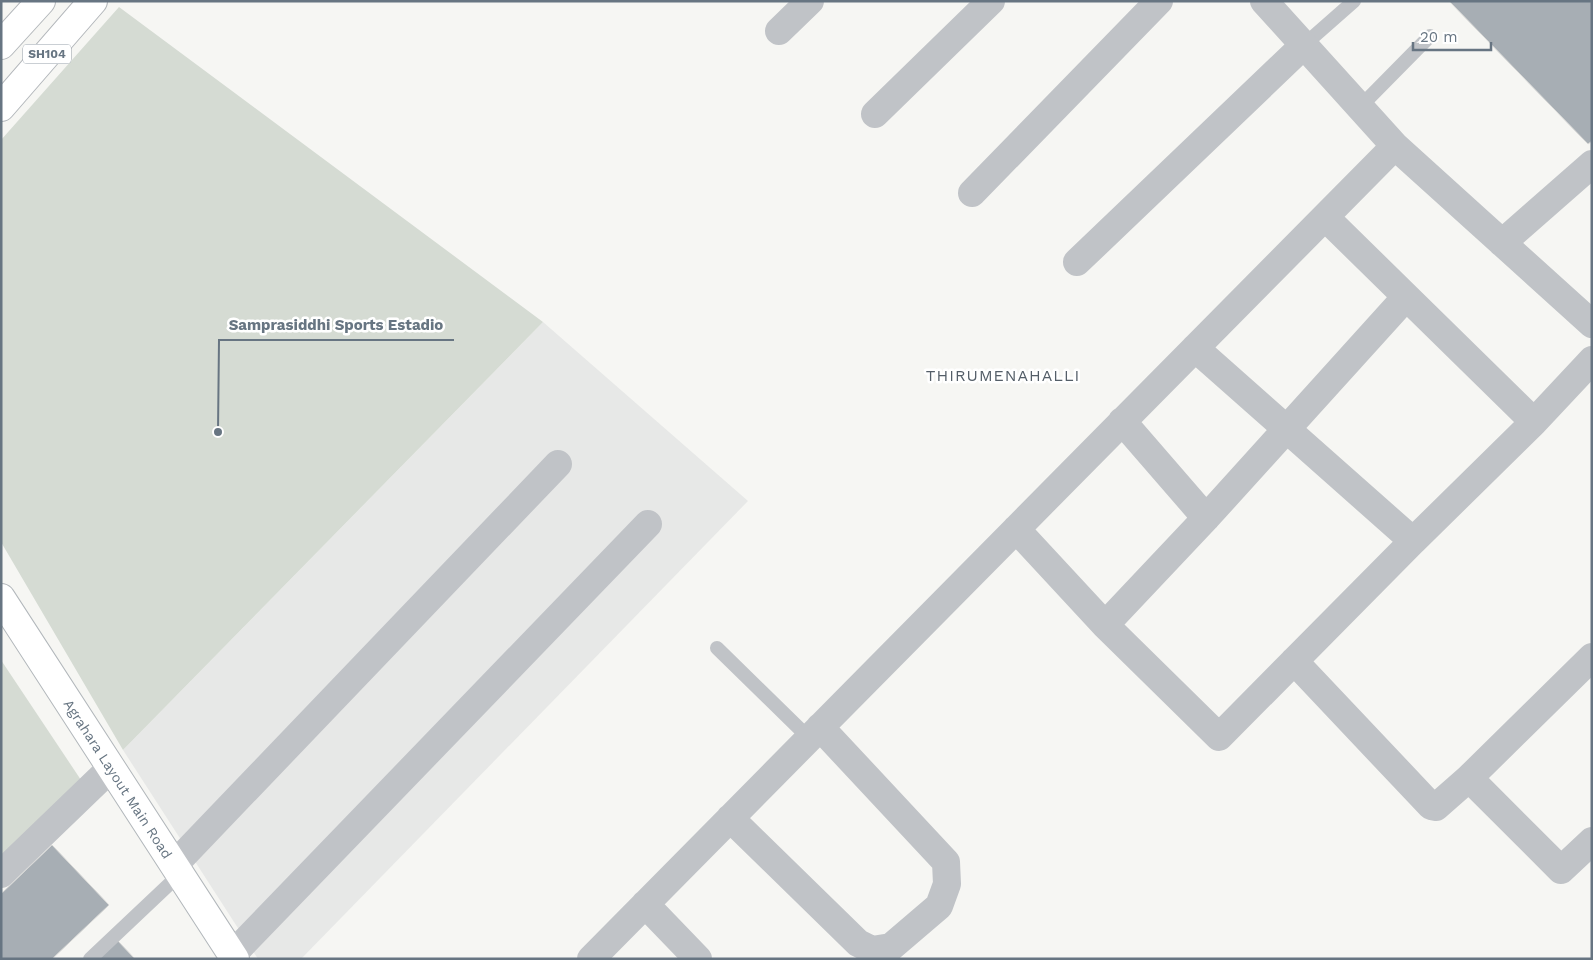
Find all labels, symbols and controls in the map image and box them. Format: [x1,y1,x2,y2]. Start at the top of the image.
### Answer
scale bar [1413,20,1490,52]
text: 20 m [1420,28,1458,46]
road number: SH104 [23,44,71,64]
callout: Samprasiddhi Sports Estadio [219,310,454,340]
text: Samprasiddhi Sports Estadio [229,316,443,334]
district label: THIRUMENAHALLI [926,366,1080,385]
street label: Agrahara Layout Main Road [60,696,176,862]

